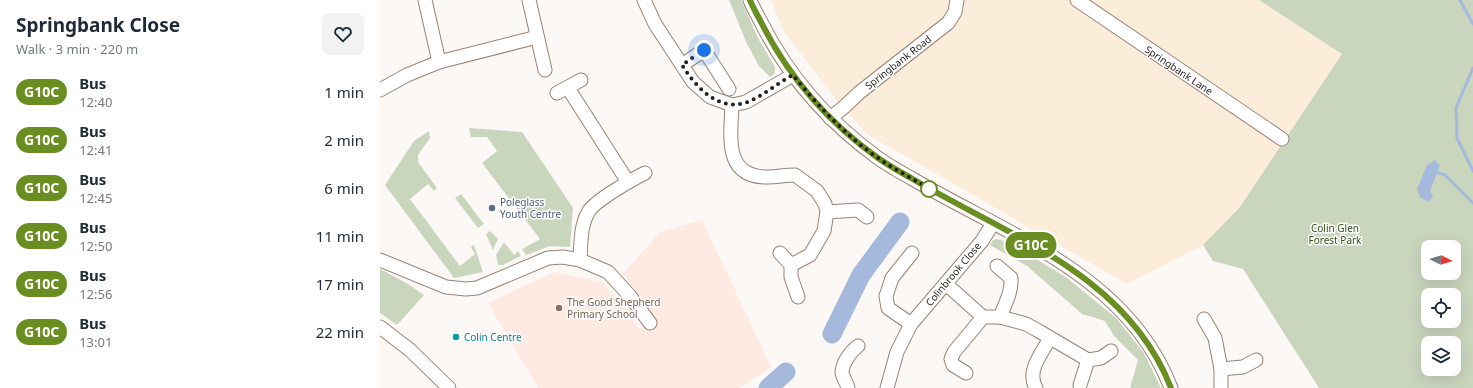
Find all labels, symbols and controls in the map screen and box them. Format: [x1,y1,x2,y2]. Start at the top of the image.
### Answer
text: Springbank Close [16,12,180,38]
button: heart [322,13,364,55]
street label: Springbank Road [862,32,934,92]
text: Walk · 3 min · 220 m [16,40,138,58]
your location [694,40,714,60]
street label: Springbank Lane [1142,42,1216,98]
text: Bus [79,73,106,93]
text: G10C [24,82,59,101]
text: 1 min [324,82,364,102]
text: 12:40 [79,93,112,111]
text: Bus [79,121,106,141]
text: G10C [24,130,59,149]
text: 2 min [324,130,364,150]
text: 12:41 [79,141,112,159]
text: Bus [79,169,106,189]
text: G10C [24,178,59,197]
text: 6 min [324,178,364,198]
unlabelled marker [920,180,938,198]
text: 12:45 [79,189,112,207]
place label: Poleglass Youth Centre [500,195,561,221]
marker: Poleglass Youth Centre [487,203,497,213]
text: Bus [79,217,106,237]
park label: Colin Glen Forest Park [1309,221,1362,247]
text: G10C [24,226,59,245]
text: 11 min [316,226,364,246]
line badge: G10C [1003,232,1059,258]
text: G10C [1013,235,1049,254]
text: 12:50 [79,237,112,255]
street label: Colinbrook Close [922,239,984,309]
north arrow [1421,240,1461,280]
map controls [1421,240,1461,376]
text: Bus [79,265,106,285]
text: G10C [24,274,59,293]
text: 17 min [316,274,364,294]
text: 12:56 [79,285,112,303]
button: locate [1421,288,1461,328]
place label: The Good Shepherd Primary School [567,295,660,321]
marker: The Good Shepherd Primary School [554,303,564,313]
text: Bus [79,313,106,333]
text: G10C [24,322,59,341]
text: 22 min [316,322,364,342]
place label: Colin Centre [464,330,522,344]
marker: Colin Centre [451,332,461,342]
text: 13:01 [79,333,112,351]
button: layers [1421,336,1461,376]

